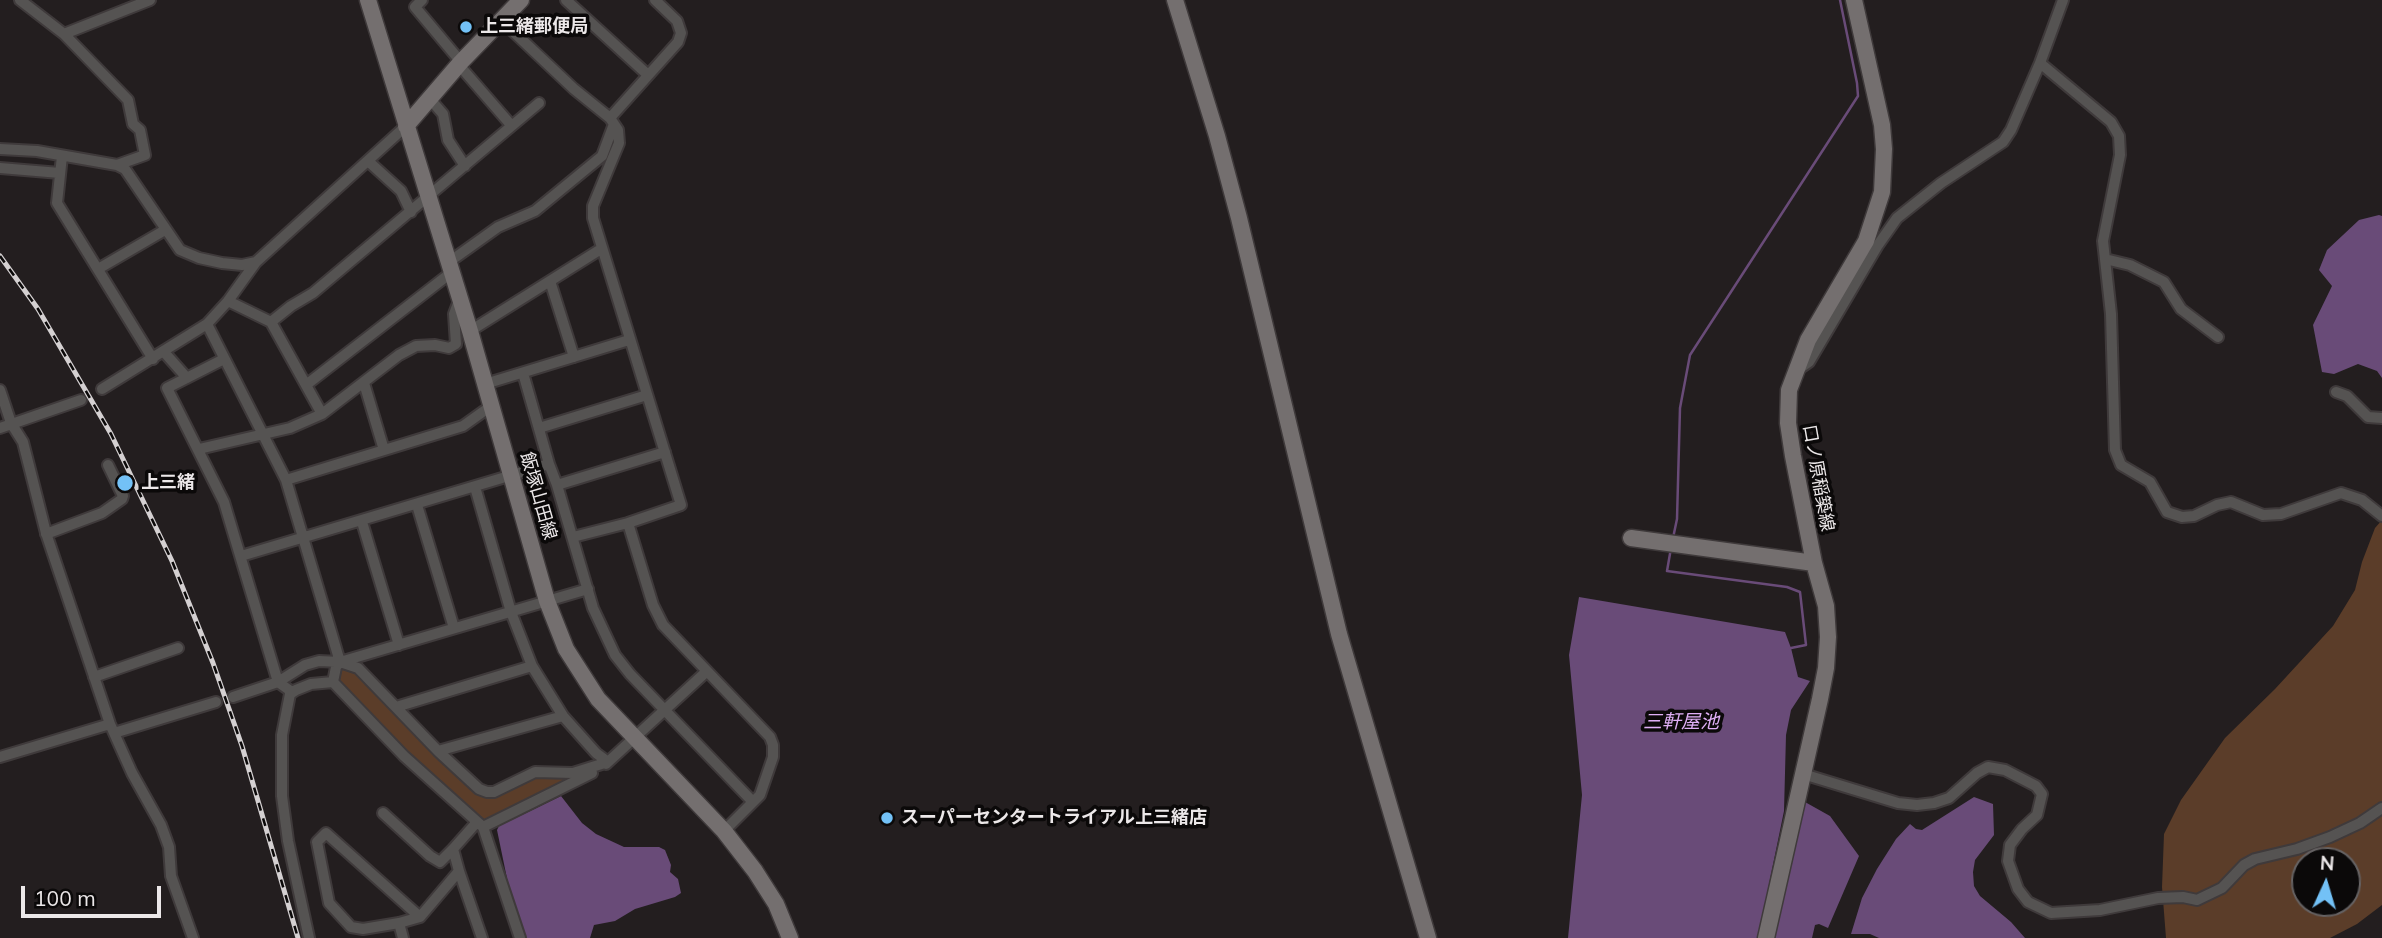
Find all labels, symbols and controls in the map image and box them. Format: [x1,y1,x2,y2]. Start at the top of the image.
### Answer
place label: 上三緒郵便局 [480,16,588,38]
marker: 上三緒郵便局 [458,19,474,35]
street label: 口ノ原稲築線 [1798,423,1838,533]
street label: 飯塚山田線 [515,450,561,542]
place label: 上三緒 [141,472,195,494]
marker: 上三緒 [115,473,135,493]
water label: 三軒屋池 [1643,711,1719,733]
place label: スーパーセンタートライアル上三緒店 [901,807,1207,829]
marker: スーパーセンタートライアル上三緒店 [879,810,895,826]
north arrow [2291,847,2361,917]
text: N [2319,851,2335,876]
scale bar [24,872,164,916]
text: 100 m [34,885,96,911]

